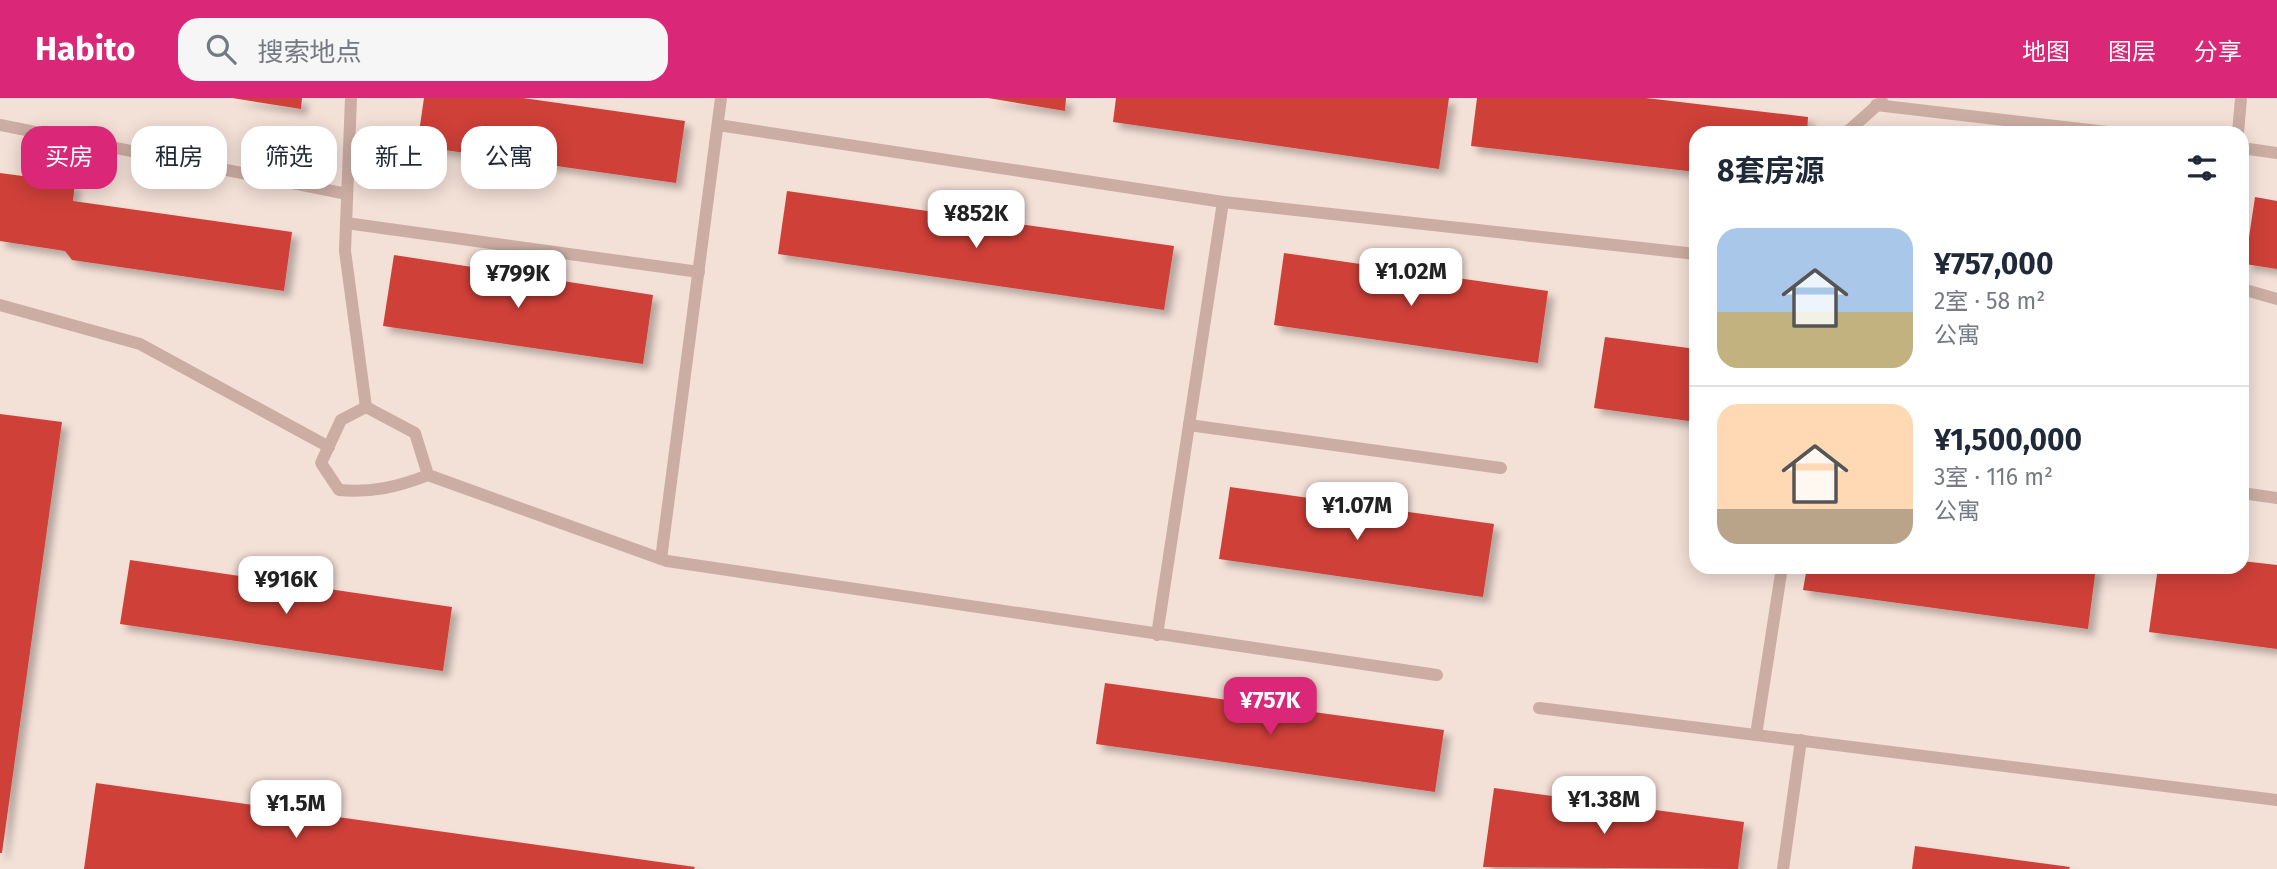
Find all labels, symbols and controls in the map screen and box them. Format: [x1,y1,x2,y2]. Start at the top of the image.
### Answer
search box [178,18,668,81]
text: Habito [35,29,136,69]
icon: search [202,30,240,68]
text: 搜索地点 [258,37,362,68]
text: 地图 [2022,38,2070,66]
text: 图层 [2108,38,2156,66]
text: 分享 [2194,38,2242,66]
chip: 买房 [21,126,117,189]
chip: 租房 [131,126,227,189]
chip: 筛选 [241,126,337,189]
chip: 新上 [351,126,447,189]
chip: 公寓 [461,126,557,189]
icon: filters [2183,149,2221,187]
text: 8套房源 [1717,153,1824,189]
pin: ¥852K [927,190,1025,250]
text: ¥852K [944,199,1008,227]
text: ¥757,000 [1934,246,2053,282]
pin: ¥1.02M [1354,248,1468,308]
pin: ¥799K [469,250,567,310]
icon: home [1773,256,1857,340]
text: ¥1.02M [1375,257,1447,285]
text: ¥799K [486,259,550,287]
text: 2室 · 58 m² [1934,287,2045,315]
text: 公寓 [1934,321,1980,349]
text: ¥1,500,000 [1934,422,2082,458]
icon: home [1773,432,1857,516]
text: 3室 · 116 m² [1934,463,2053,491]
pin: ¥1.07M [1300,482,1414,542]
text: ¥1.07M [1322,491,1392,519]
text: 公寓 [1934,497,1980,525]
pin: ¥916K [237,556,335,616]
text: ¥916K [254,565,318,593]
pin: ¥757K [1221,678,1319,737]
text: ¥757K [1240,686,1300,714]
pin: ¥1.38M [1547,776,1661,836]
pin: ¥1.5M [247,780,345,840]
text: ¥1.38M [1568,785,1640,813]
text: ¥1.5M [266,789,326,817]

